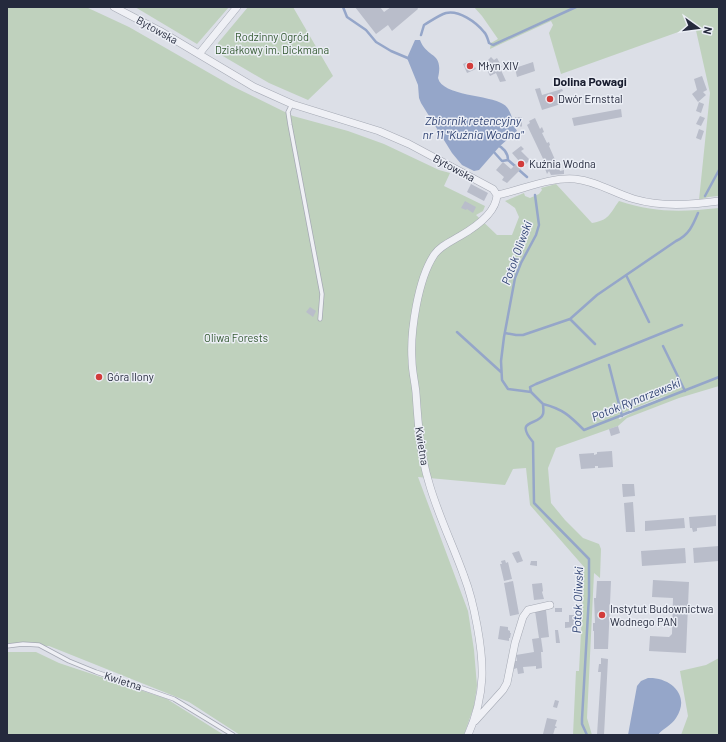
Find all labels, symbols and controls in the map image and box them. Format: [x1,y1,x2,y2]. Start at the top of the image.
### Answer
north arrow [678,8,718,48]
street label: Bytowska [134,13,180,46]
text: N [701,25,715,36]
park label: Rodzinny Ogród Działkowy im. Dickmana [215,30,329,56]
place label: Młyn XIV [478,59,519,72]
marker: Młyn XIV [465,61,475,71]
district label: Dolina Powagi [553,74,627,88]
place label: Dwór Ernsttal [558,92,623,105]
marker: Dwór Ernsttal [545,94,555,104]
water label: Zbiornik retencyjny nr 11 "Kuźnia Wodna" [423,113,524,141]
street label: Bytowska [431,151,477,184]
place label: Kuźnia Wodna [529,157,596,170]
marker: Kuźnia Wodna [516,159,526,169]
water label: Potok Oliwski [498,219,534,286]
park label: Oliwa Forests [204,331,268,344]
place label: Góra Ilony [107,370,154,383]
marker: Góra Ilony [94,372,104,382]
water label: Potok Rynarzewski [589,375,682,423]
street label: Kwietna [413,426,432,466]
water label: Potok Oliwski [569,566,585,634]
place label: Instytut Budownictwa Wodnego PAN [610,602,713,628]
marker: Instytut Budownictwa Wodnego PAN [597,610,607,620]
street label: Kwietna [103,668,144,693]

